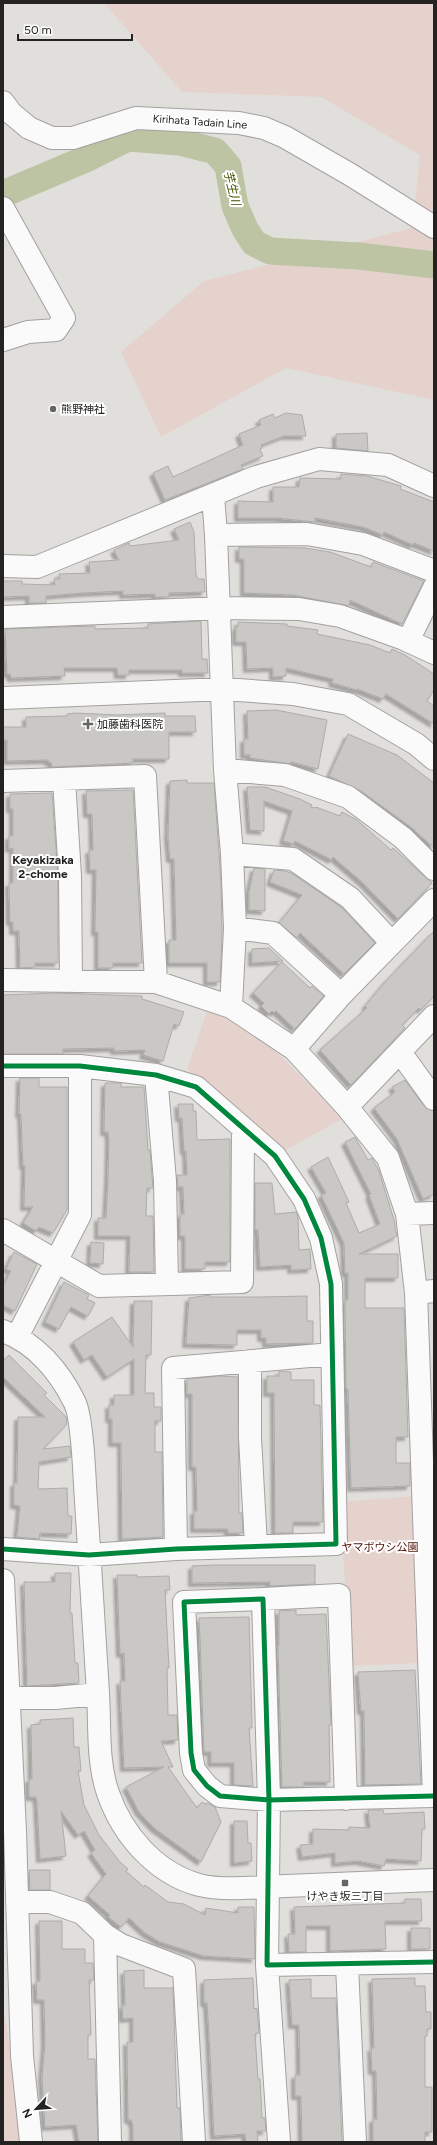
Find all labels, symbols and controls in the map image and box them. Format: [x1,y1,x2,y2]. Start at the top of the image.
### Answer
scale bar [18,16,132,42]
text: 50 m [24,23,52,37]
street label: Kirihata Tadain Line [152,112,248,132]
water label: 芋生川 [221,169,244,209]
place label: 熊野神社 [61,403,105,416]
marker: 熊野神社 [48,404,58,414]
marker: 加藤歯科医院 [82,718,94,730]
place label: 加藤歯科医院 [97,718,163,731]
district label: Keyakizaka 2-chome [12,853,74,881]
park label: ヤマボウシ公園 [342,1541,419,1554]
marker: けやき坂三丁目 [340,1878,350,1888]
place label: けやき坂三丁目 [307,1890,384,1903]
north arrow [16,2089,56,2129]
text: N [20,2106,35,2120]

